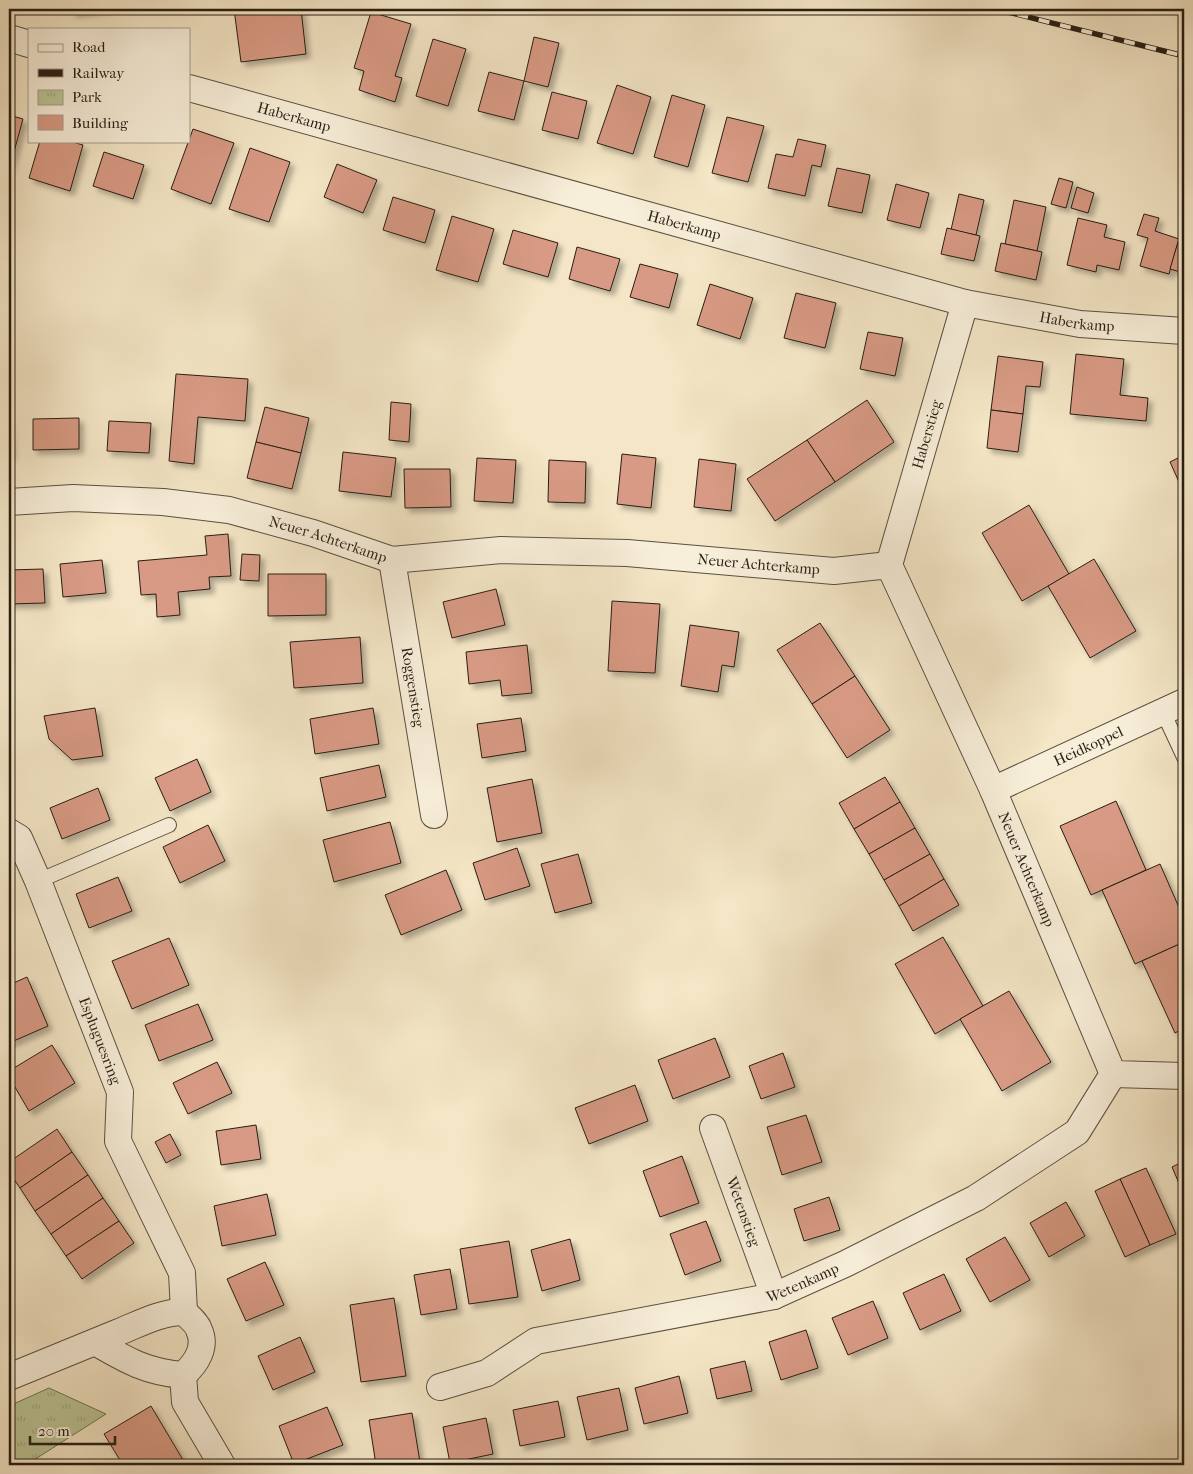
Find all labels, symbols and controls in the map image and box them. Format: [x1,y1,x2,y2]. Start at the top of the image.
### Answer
legend [28,28,190,142]
text: Road [72,38,106,56]
text: Railway [72,64,125,82]
text: Park [72,88,102,106]
street label: Haberkamp [255,98,333,136]
text: Building [72,114,129,132]
street label: Haberkamp [646,206,723,244]
street label: Haberkamp [1038,308,1115,335]
street label: Haberstieg [908,397,946,471]
street label: Neuer Achterkamp [267,512,389,567]
street label: Neuer Achterkamp [697,550,821,579]
street label: Roggenstieg [397,646,429,730]
street label: Heidkoppel [1051,722,1126,770]
street label: Neuer Achterkamp [994,809,1059,930]
street label: Espluguesring [75,994,126,1088]
street label: Wetenstieg [722,1173,765,1250]
street label: Wetenkamp [764,1259,842,1306]
scale bar [30,1414,115,1446]
text: 20 m [38,1422,70,1440]

